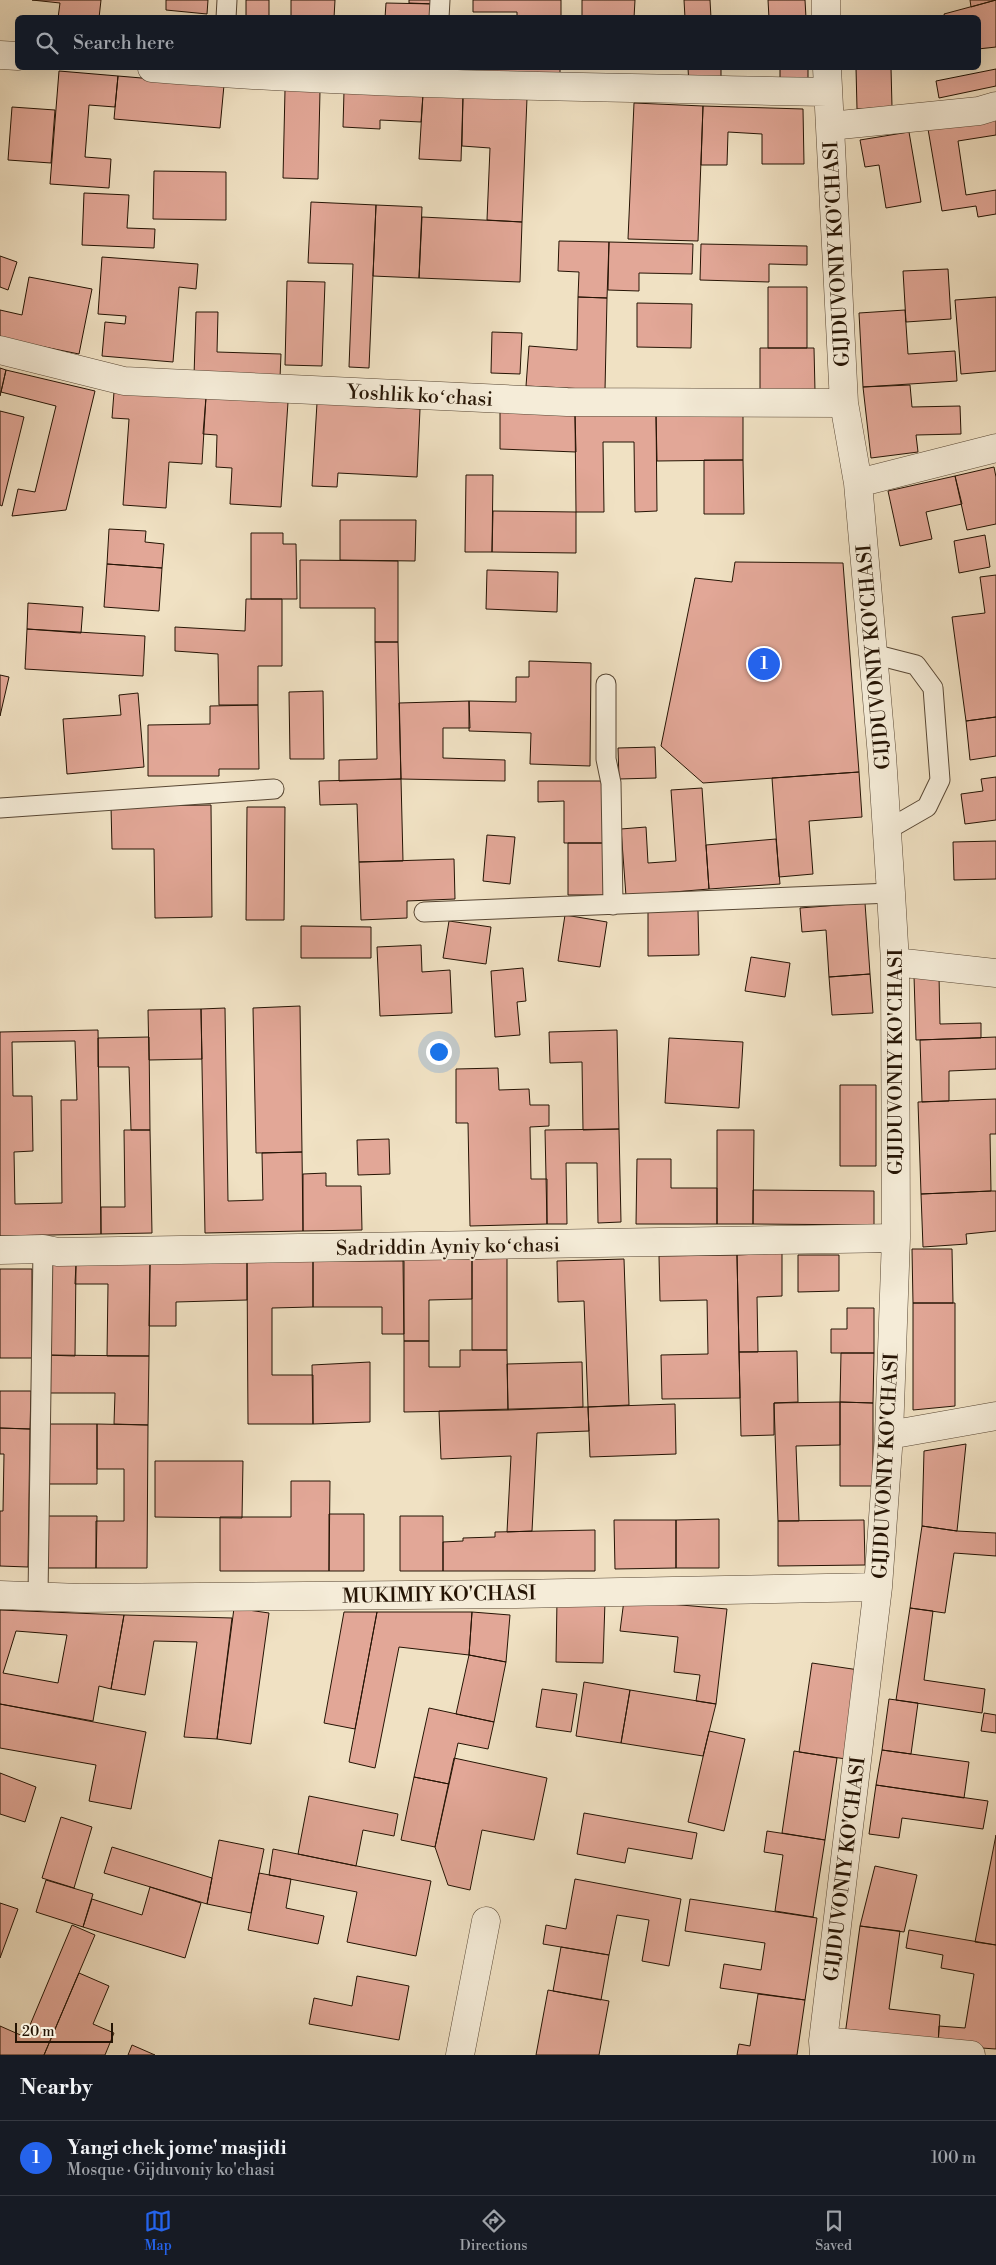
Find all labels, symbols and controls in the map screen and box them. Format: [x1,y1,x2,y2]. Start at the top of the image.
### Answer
search box [15,15,981,70]
icon: search [33,29,61,57]
text: Search here [73,31,174,55]
street label: GIJDUVONIY KO'CHASI [819,140,856,367]
street label: Yoshlik koʻchasi [345,380,494,413]
street label: GIJDUVONIY KO'CHASI [852,543,897,771]
pin: 1 [748,645,780,683]
street label: GIJDUVONIY KO'CHASI [884,949,909,1175]
your location [426,1039,452,1065]
street label: Sadriddin Ayniy koʻchasi [336,1233,561,1262]
street label: GIJDUVONIY KO'CHASI [868,1352,905,1580]
street label: MUKIMIY KO'CHASI [342,1581,537,1610]
street label: GIJDUVONIY KO'CHASI [819,1755,872,1983]
scale bar [15,2020,112,2043]
text: 20 m [22,2023,54,2041]
text: Nearby [20,2075,93,2101]
text: Yangi chek jome' masjidi [67,2136,287,2160]
text: 1 [32,2148,40,2168]
text: 100 m [931,2148,976,2168]
text: Mosque · Gijduvoniy ko'chasi [67,2160,275,2180]
tab: Map [144,2207,172,2255]
tab: Directions [460,2207,527,2255]
tab: Saved [815,2207,852,2255]

